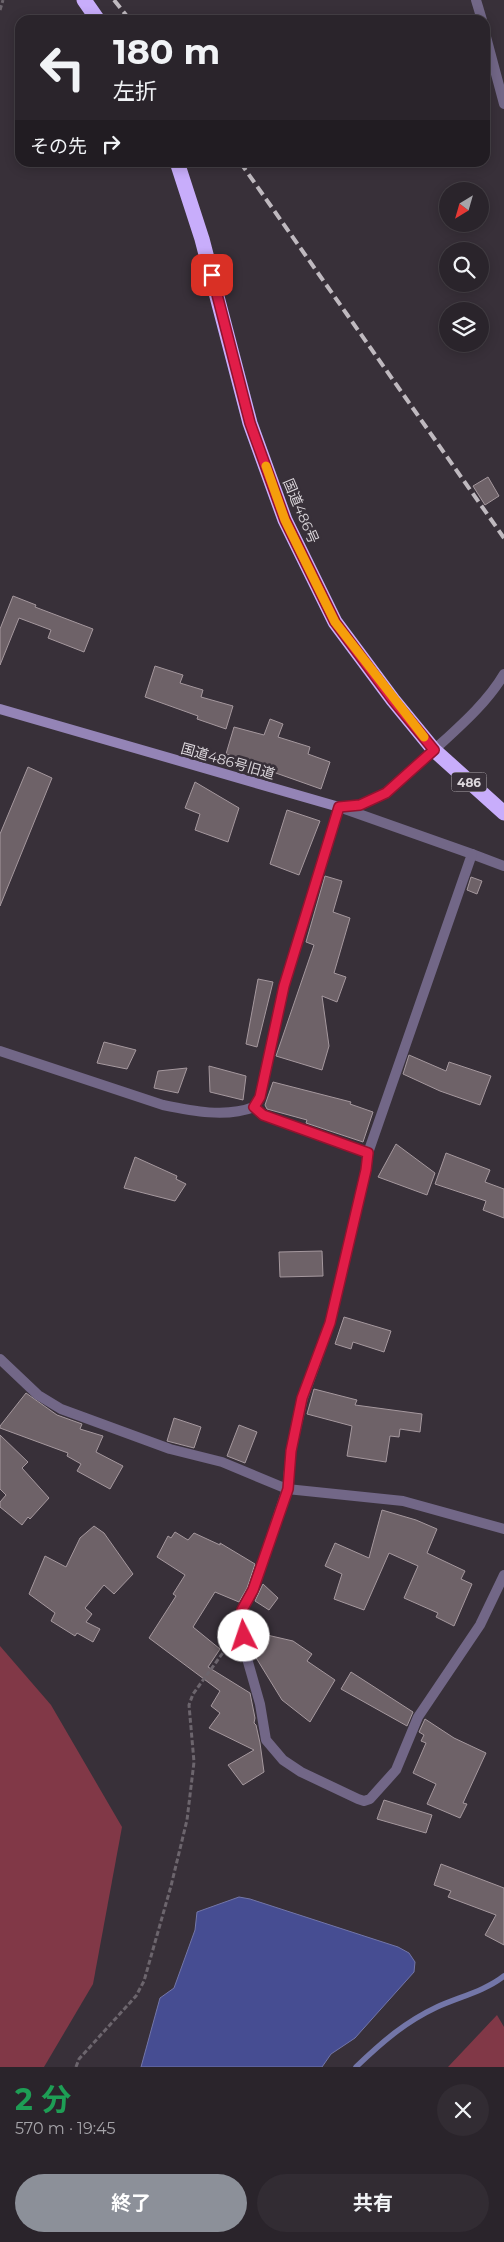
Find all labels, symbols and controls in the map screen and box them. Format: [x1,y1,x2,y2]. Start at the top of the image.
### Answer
text: 180 m [113,30,220,73]
icon: left [30,35,95,100]
text: 左折 [113,78,157,105]
icon: right [97,130,125,158]
text: その先 [30,135,87,158]
north arrow [439,182,489,232]
map controls [439,182,489,352]
button: search [439,242,489,292]
pin [191,254,233,296]
icon: arrive [198,261,226,289]
button: layers [439,302,489,352]
street label: 国道486号 [279,476,323,546]
street label: 国道486号旧道 [179,739,277,783]
road number: 486 [452,772,486,792]
position arrow [217,1609,269,1661]
text: 2 分 [15,2081,71,2118]
button: close [437,2084,489,2136]
text: 570 m · 19:45 [15,2119,116,2138]
button: 終了 [15,2174,247,2232]
button: 共有 [257,2174,489,2232]

